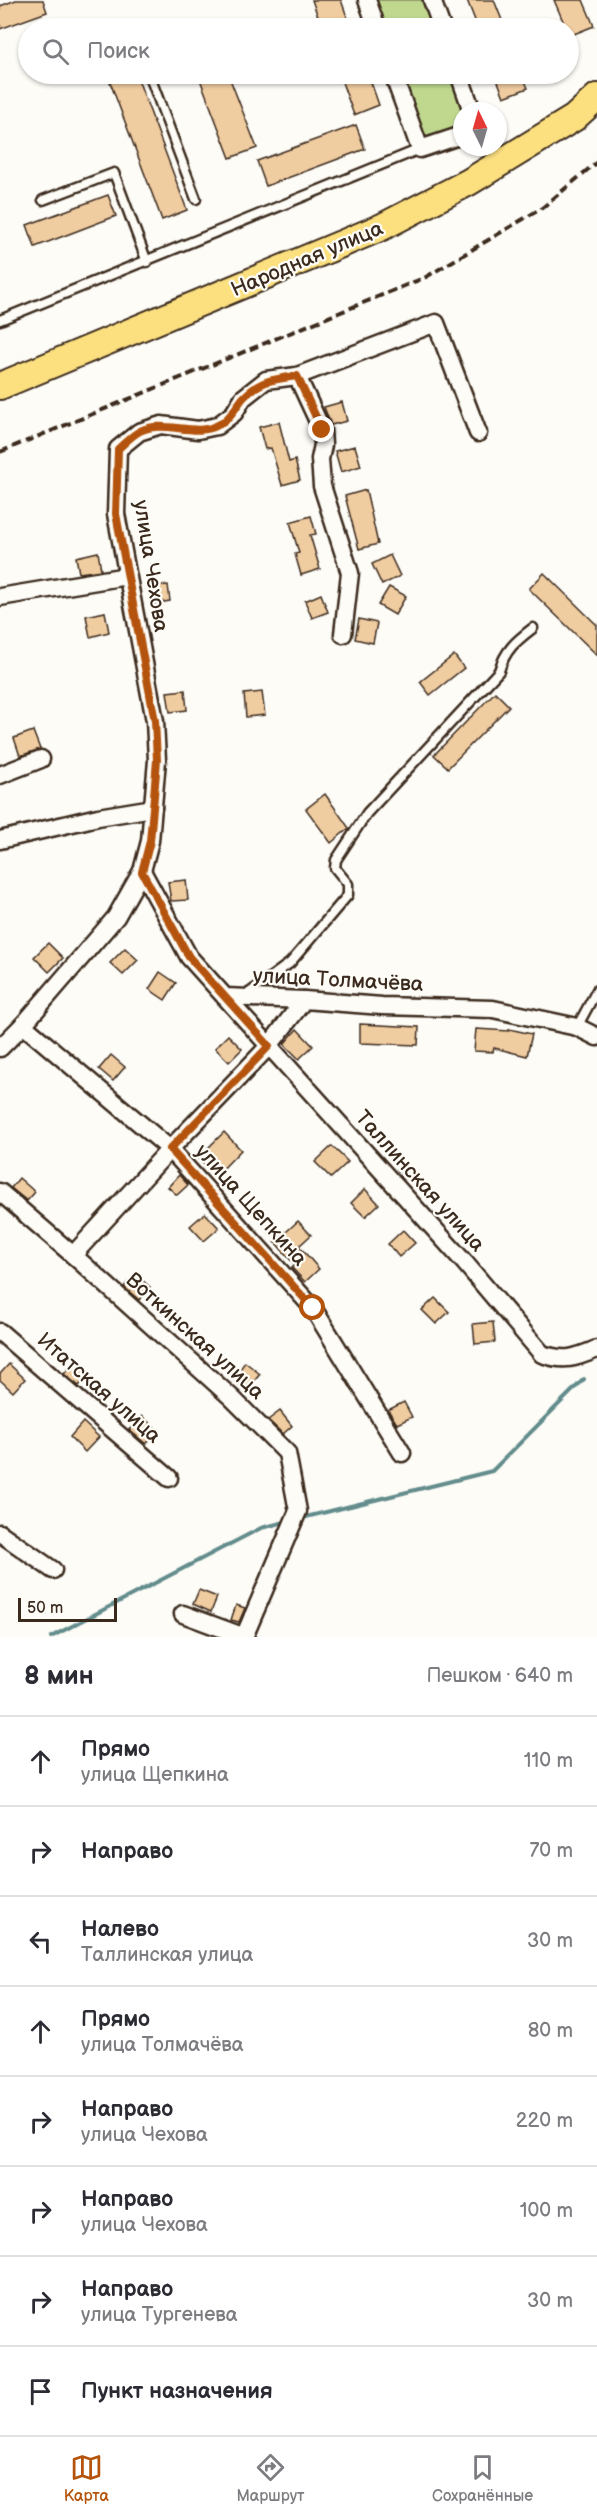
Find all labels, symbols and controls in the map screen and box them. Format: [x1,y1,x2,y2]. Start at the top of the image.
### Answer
search box [18,18,579,84]
icon: search [39,35,72,68]
text: Поиск [87,38,150,65]
north arrow [453,102,507,156]
street label: Народная улица [227,215,387,302]
route end [308,416,334,442]
street label: улица Чехова [128,498,174,634]
street label: улица Толмачёва [252,963,424,997]
street label: Таллинская улица [350,1105,490,1257]
street label: улица Щепкина [190,1139,313,1272]
street label: Воткинская улица [121,1267,270,1405]
route start [299,1294,325,1320]
street label: Итатская улица [32,1328,166,1449]
scale bar [18,1595,117,1622]
text: 50 m [27,1599,63,1618]
text: 8 мин [24,1661,94,1692]
text: Пешком · 640 m [426,1664,573,1688]
text: Прямо [81,1736,150,1763]
icon: ahead [24,1745,57,1778]
text: 110 m [524,1749,573,1773]
text: улица Щепкина [81,1763,229,1787]
icon: right [24,1835,57,1868]
text: Направо [81,1838,173,1865]
text: 70 m [529,1839,573,1863]
text: Налево [81,1916,159,1943]
icon: left [24,1925,57,1958]
text: 30 m [527,1929,573,1953]
text: Таллинская улица [81,1943,253,1967]
text: Прямо [81,2006,150,2033]
icon: ahead [24,2015,57,2048]
text: 80 m [528,2019,573,2043]
text: улица Толмачёва [81,2033,244,2057]
text: Направо [81,2096,173,2123]
icon: right [24,2105,57,2138]
text: 220 m [516,2109,573,2133]
text: улица Чехова [81,2123,208,2147]
text: Направо [81,2186,173,2213]
icon: right [24,2195,57,2228]
text: 100 m [520,2199,573,2223]
text: улица Чехова [81,2213,208,2237]
text: Направо [81,2276,173,2303]
icon: right [24,2285,57,2318]
text: 30 m [527,2289,573,2313]
text: улица Тургенева [81,2303,238,2327]
icon: arrive [24,2375,57,2408]
text: Пункт назначения [81,2378,273,2405]
tab: Карта [64,2451,109,2506]
tab: Маршрут [236,2451,305,2506]
tab: Сохранённые [432,2451,533,2506]

